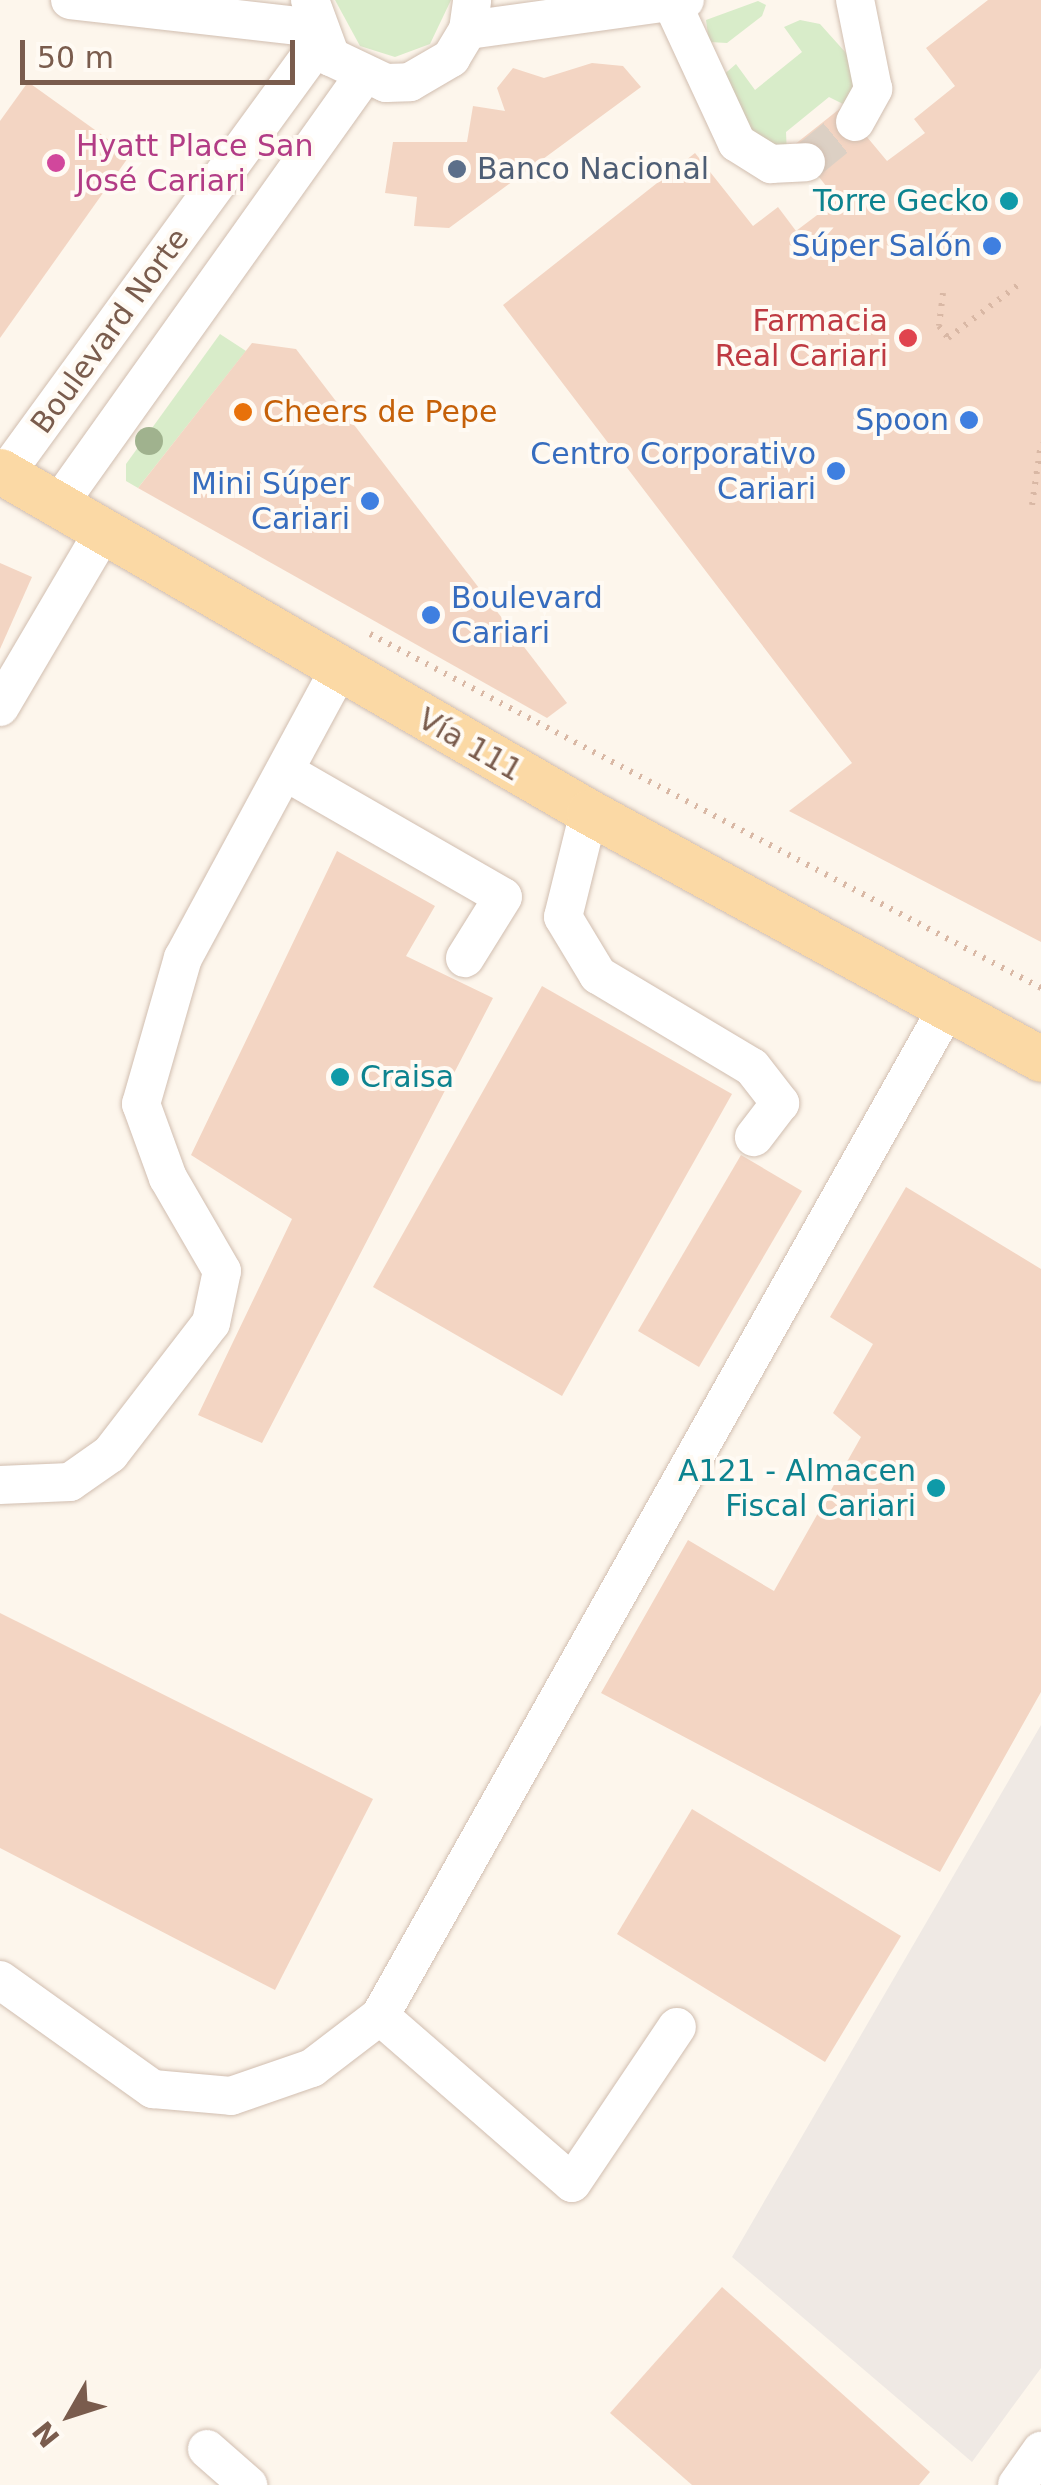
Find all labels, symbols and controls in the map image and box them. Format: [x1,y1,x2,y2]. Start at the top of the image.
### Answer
scale bar [25,20,300,82]
text: 50 m [37,40,114,75]
place label: Hyatt Place San José Cariari [76,128,313,198]
place label: Banco Nacional [477,151,709,187]
marker: Hyatt Place San José Cariari [45,152,67,174]
marker: Banco Nacional [446,158,468,180]
place label: Torre Gecko [813,183,989,219]
marker: Torre Gecko [998,190,1020,212]
street label: Boulevard Norte [24,221,196,441]
place label: Súper Salón [791,228,972,264]
marker: Súper Salón [981,235,1003,257]
place label: Farmacia Real Cariari [715,303,888,374]
marker: Farmacia Real Cariari [897,327,919,349]
place label: Cheers de Pepe [263,394,497,430]
marker: Cheers de Pepe [232,401,254,423]
place label: Spoon [855,402,949,438]
marker: Spoon [958,409,980,431]
place label: Centro Corporativo Cariari [530,436,816,506]
marker: Centro Corporativo Cariari [825,460,847,482]
place label: Mini Súper Cariari [191,466,350,536]
marker: Mini Súper Cariari [359,490,381,512]
place label: Boulevard Cariari [451,580,603,650]
marker: Boulevard Cariari [420,604,442,626]
street label: Vía 111 [412,701,528,789]
place label: Craisa [360,1059,454,1095]
marker: Craisa [329,1066,351,1088]
place label: A121 - Almacen Fiscal Cariari [678,1453,916,1524]
marker: A121 - Almacen Fiscal Cariari [925,1477,947,1499]
north arrow [20,2365,120,2465]
text: N [26,2415,66,2454]

